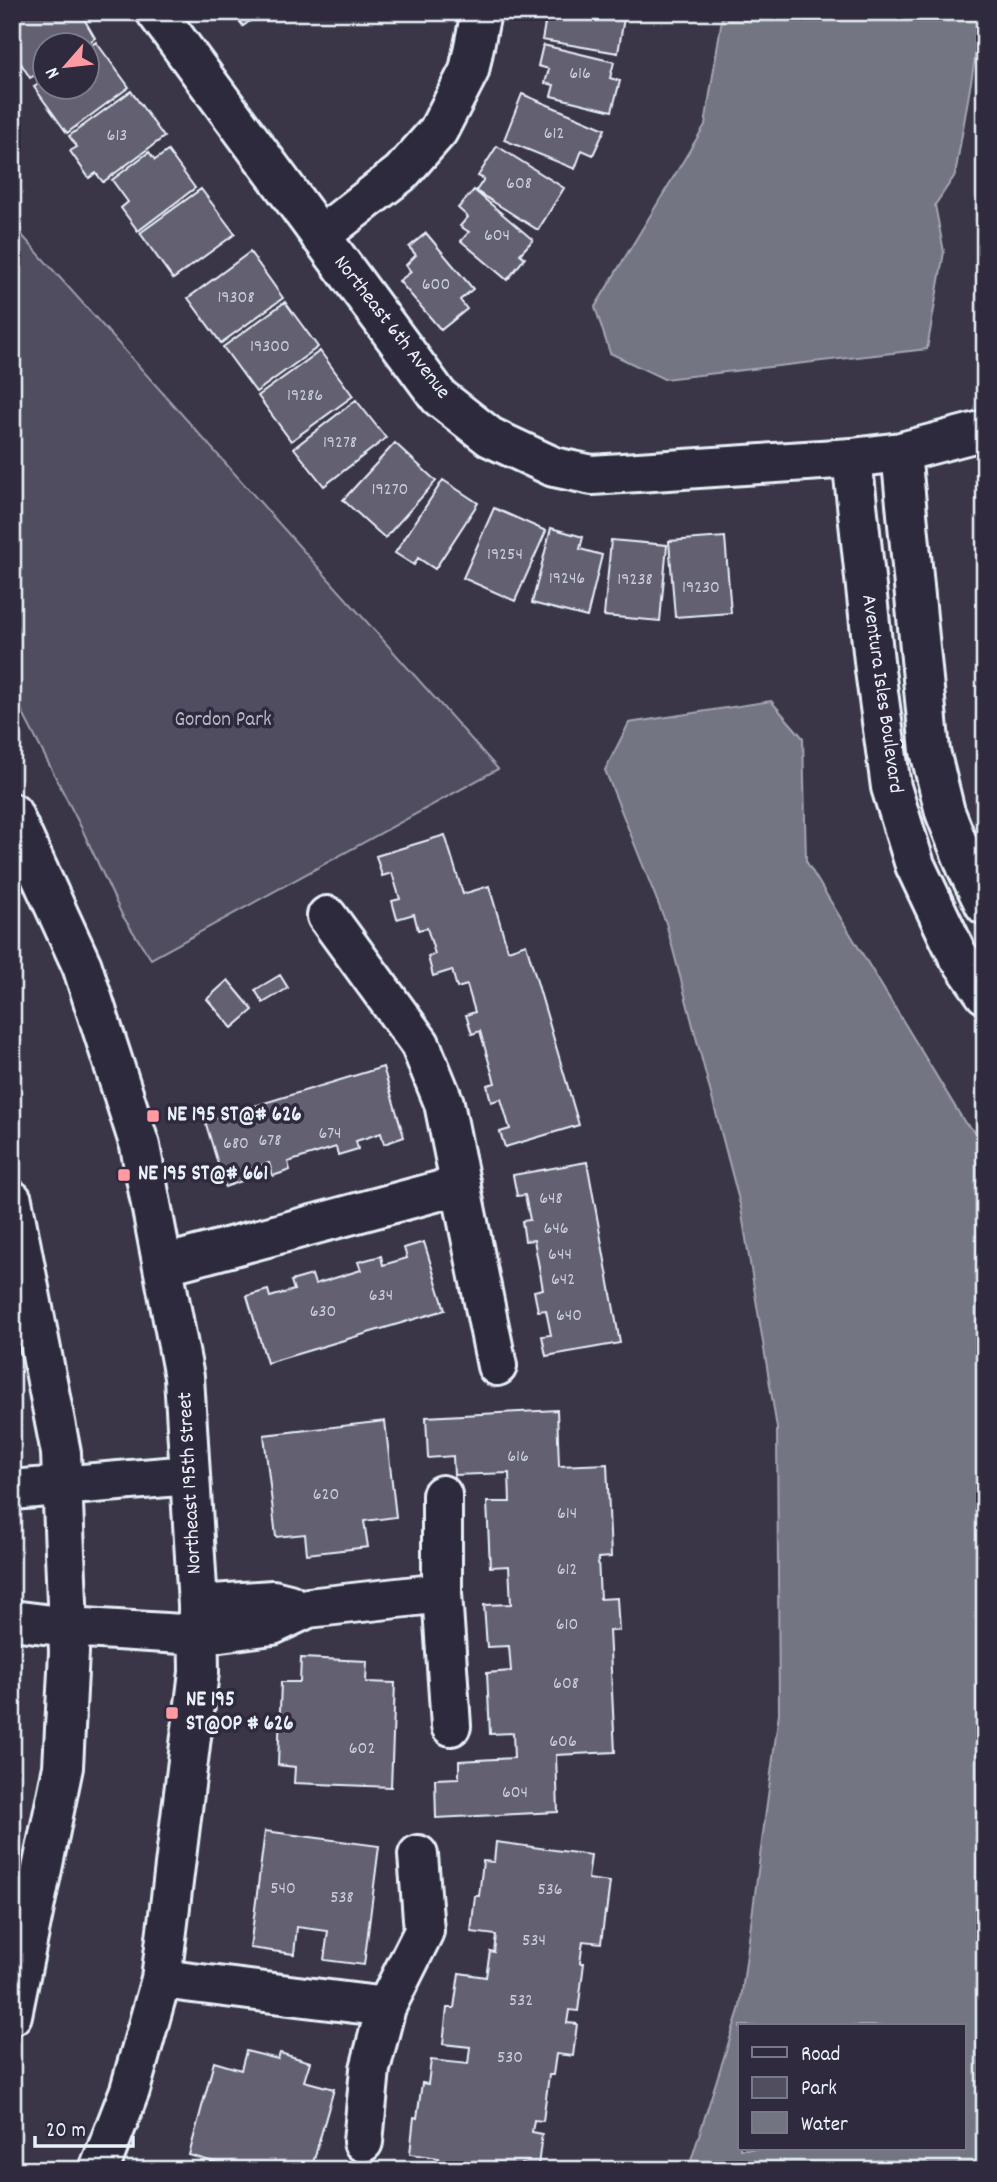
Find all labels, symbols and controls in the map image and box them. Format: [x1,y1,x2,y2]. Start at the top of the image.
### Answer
north arrow [32,32,102,102]
text: N [40,62,68,83]
house number: 616 [569,62,591,87]
house number: 612 [544,122,564,147]
house number: 613 [107,124,127,149]
house number: 608 [506,172,532,197]
house number: 604 [484,224,510,249]
street label: Northeast 6th Avenue [325,250,457,406]
house number: 600 [422,273,450,298]
house number: 19308 [217,286,255,311]
house number: 19300 [250,335,290,360]
house number: 19286 [287,384,323,409]
house number: 19278 [323,431,357,456]
house number: 19270 [372,478,408,503]
house number: 19254 [487,543,523,568]
house number: 19246 [549,567,585,592]
house number: 19238 [617,568,653,593]
house number: 19230 [682,576,720,601]
street label: Aventura Isles Boulevard [852,593,910,795]
park label: Gordon Park [174,706,272,736]
place label: NE 195 ST@# 626 [167,1101,302,1131]
marker: NE 195 ST@# 626 [145,1108,161,1124]
house number: 674 [318,1122,342,1147]
house number: 678 [259,1129,281,1154]
house number: 680 [223,1132,249,1157]
place label: NE 195 ST@# 661 [138,1160,268,1190]
marker: NE 195 ST@# 661 [116,1167,132,1183]
house number: 648 [539,1187,563,1212]
house number: 646 [543,1217,569,1242]
house number: 644 [548,1243,572,1268]
house number: 642 [551,1268,575,1293]
house number: 634 [369,1284,393,1309]
house number: 630 [310,1300,336,1325]
house number: 640 [556,1304,582,1329]
street label: Northeast 195th Street [171,1391,211,1575]
house number: 616 [507,1445,529,1470]
house number: 620 [313,1483,339,1508]
house number: 614 [557,1502,577,1527]
house number: 612 [557,1558,577,1583]
house number: 610 [556,1613,578,1638]
house number: 608 [553,1672,579,1697]
place label: NE 195 ST@OP # 626 [186,1686,294,1740]
marker: NE 195 ST@OP # 626 [164,1705,180,1721]
house number: 606 [549,1730,577,1755]
house number: 602 [349,1737,375,1762]
house number: 604 [502,1781,528,1806]
house number: 540 [270,1877,296,1902]
house number: 536 [537,1878,563,1903]
house number: 538 [330,1886,354,1911]
house number: 534 [522,1929,546,1954]
house number: 532 [509,1989,533,2014]
legend [738,2024,965,2150]
text: Road [801,2041,840,2071]
house number: 530 [497,2046,523,2071]
text: Park [801,2075,837,2105]
scale bar [35,2105,133,2149]
text: Water [801,2111,848,2141]
text: 20 m [46,2117,86,2147]

